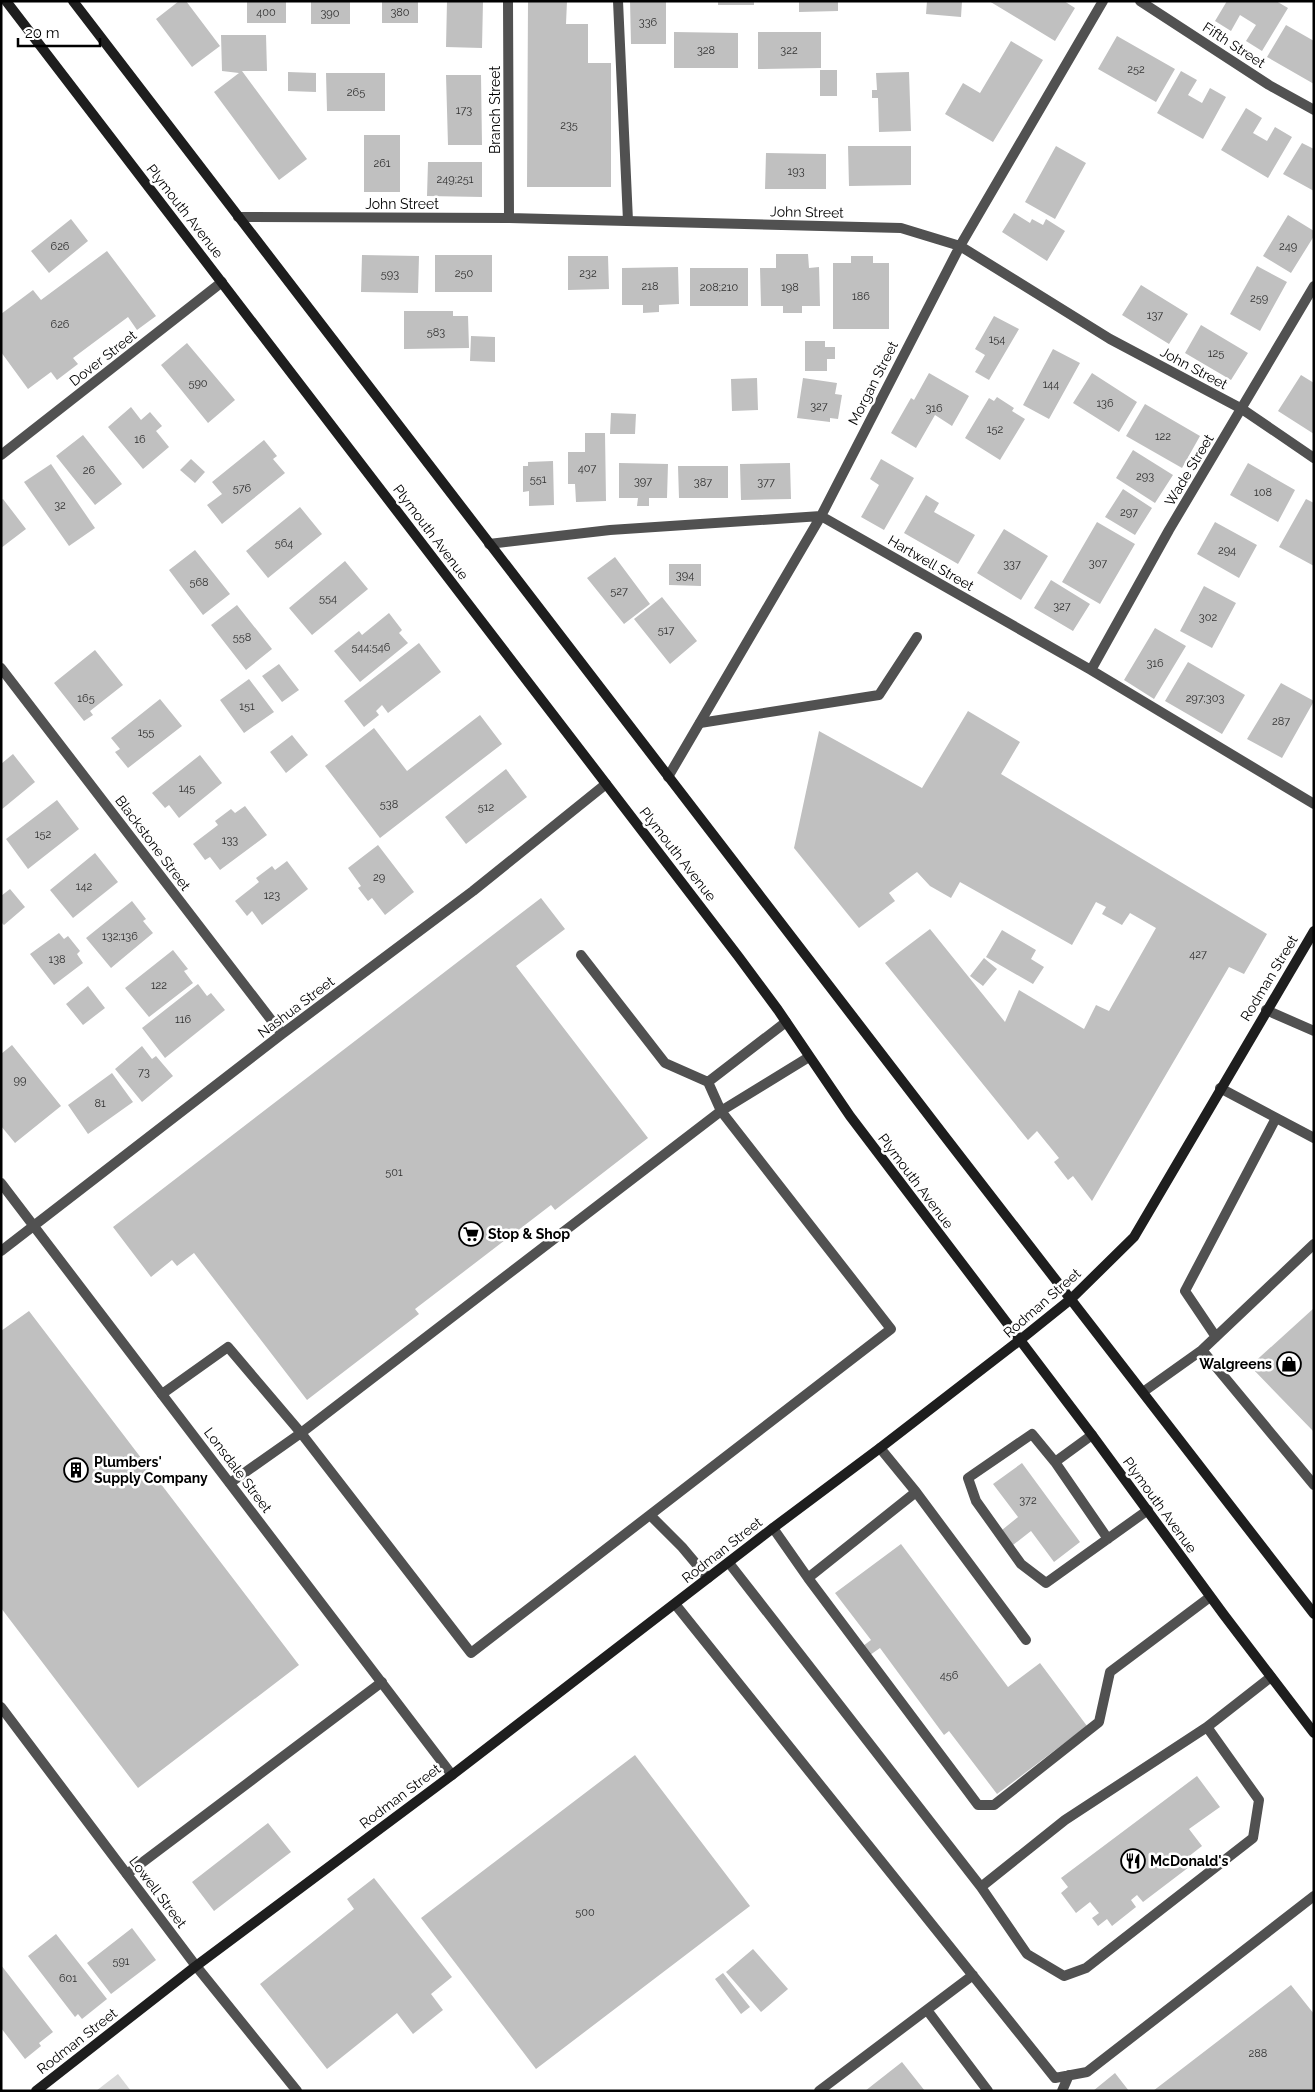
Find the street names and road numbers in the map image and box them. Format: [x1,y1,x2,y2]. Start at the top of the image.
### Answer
street label: Fifth Street [1200,19,1268,71]
street label: Branch Street [487,66,503,154]
street label: Plymouth Avenue [143,161,227,261]
street label: John Street [365,196,439,212]
street label: John Street [770,203,844,221]
street label: Dover Street [66,327,140,389]
street label: Morgan Street [845,338,901,428]
street label: John Street [1158,344,1231,392]
street label: Wade Street [1161,431,1217,509]
street label: Plymouth Avenue [390,481,472,583]
street label: Hartwell Street [885,532,977,594]
street label: Blackstone Street [112,793,194,894]
street label: Plymouth Avenue [636,804,720,904]
street label: Rodman Street [1237,932,1301,1024]
street label: Nashua Street [255,973,338,1041]
street label: Plymouth Avenue [875,1130,957,1232]
street label: Rodman Street [1000,1265,1084,1341]
street label: Lonsdale Street [201,1424,275,1516]
street label: Plymouth Avenue [1120,1454,1200,1556]
street label: Rodman Street [679,1514,765,1586]
street label: Rodman Street [356,1760,444,1832]
street label: Lowell Street [126,1853,190,1931]
street label: Rodman Street [34,2005,120,2077]

